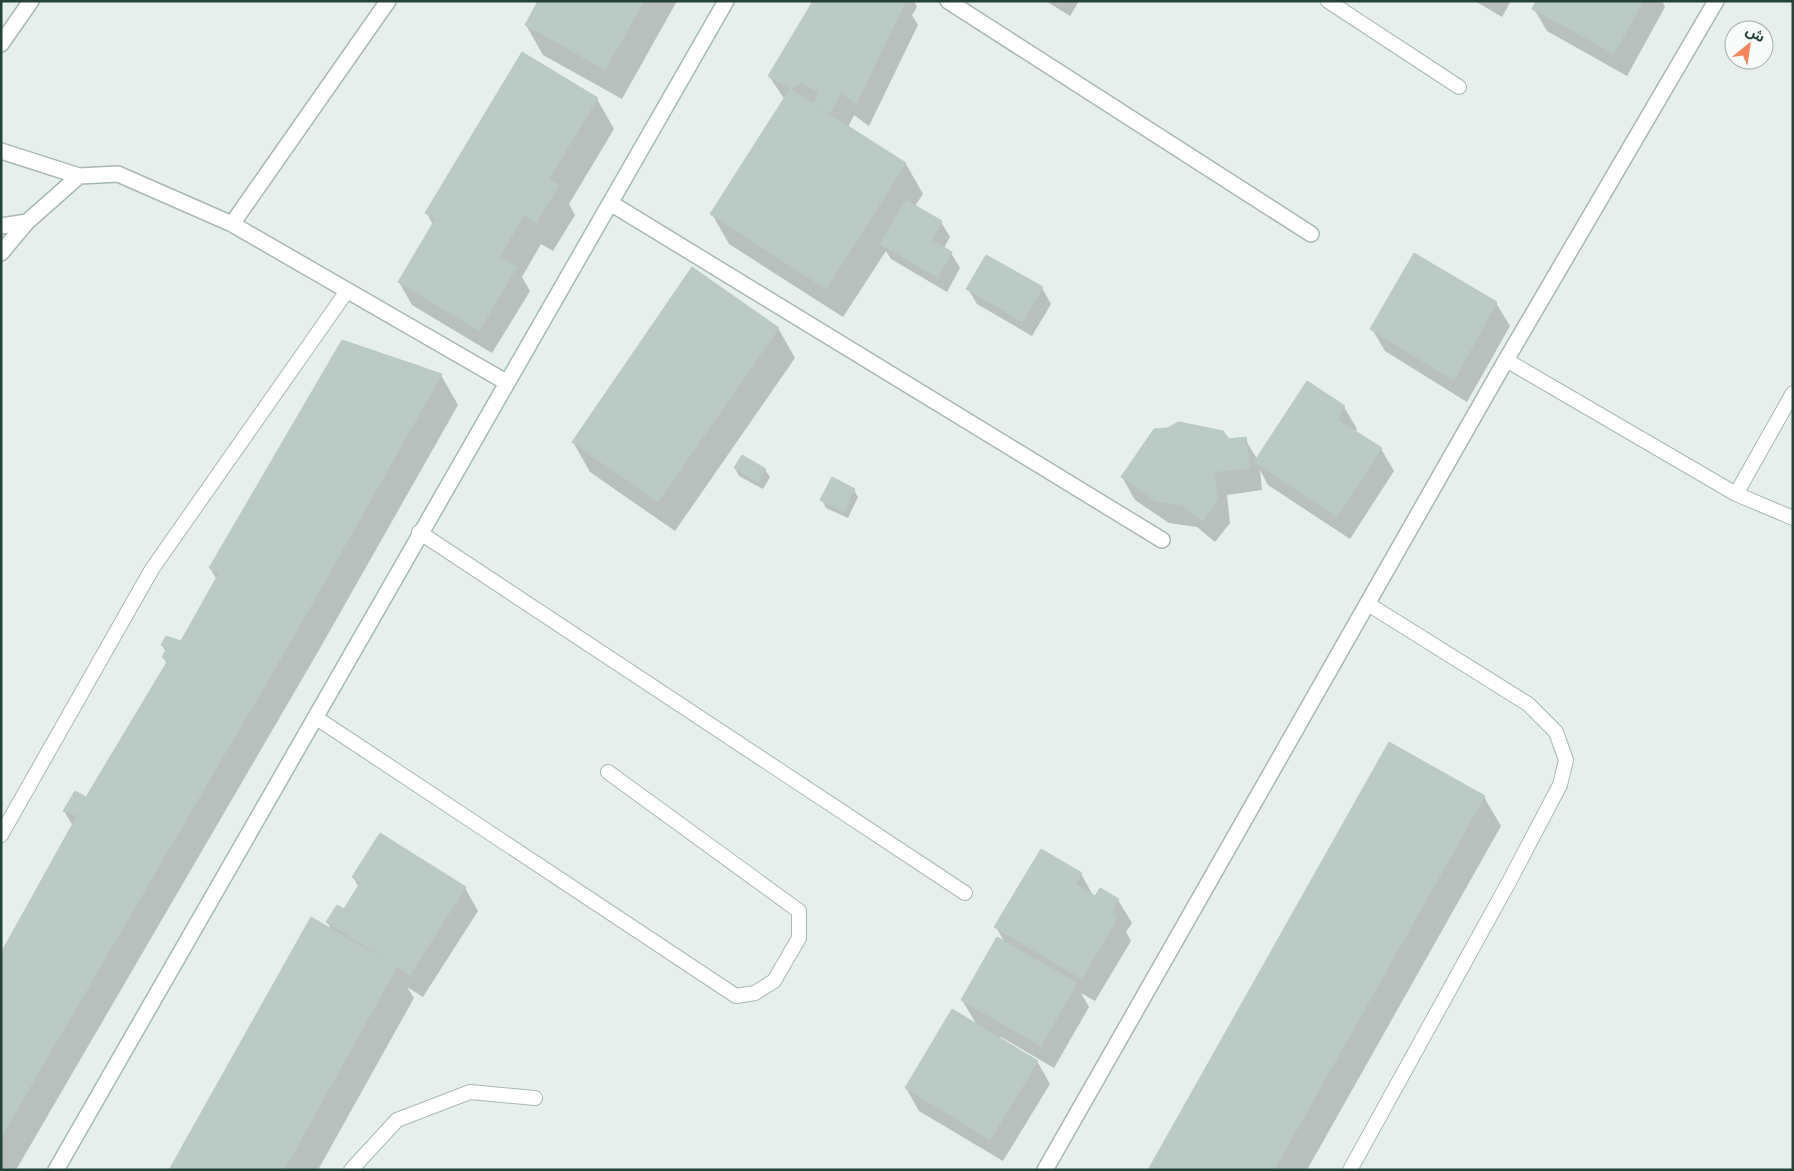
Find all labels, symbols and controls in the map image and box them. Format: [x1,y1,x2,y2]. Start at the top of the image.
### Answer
north arrow [1724,20,1774,70]
text: ش [1743,22,1768,46]

